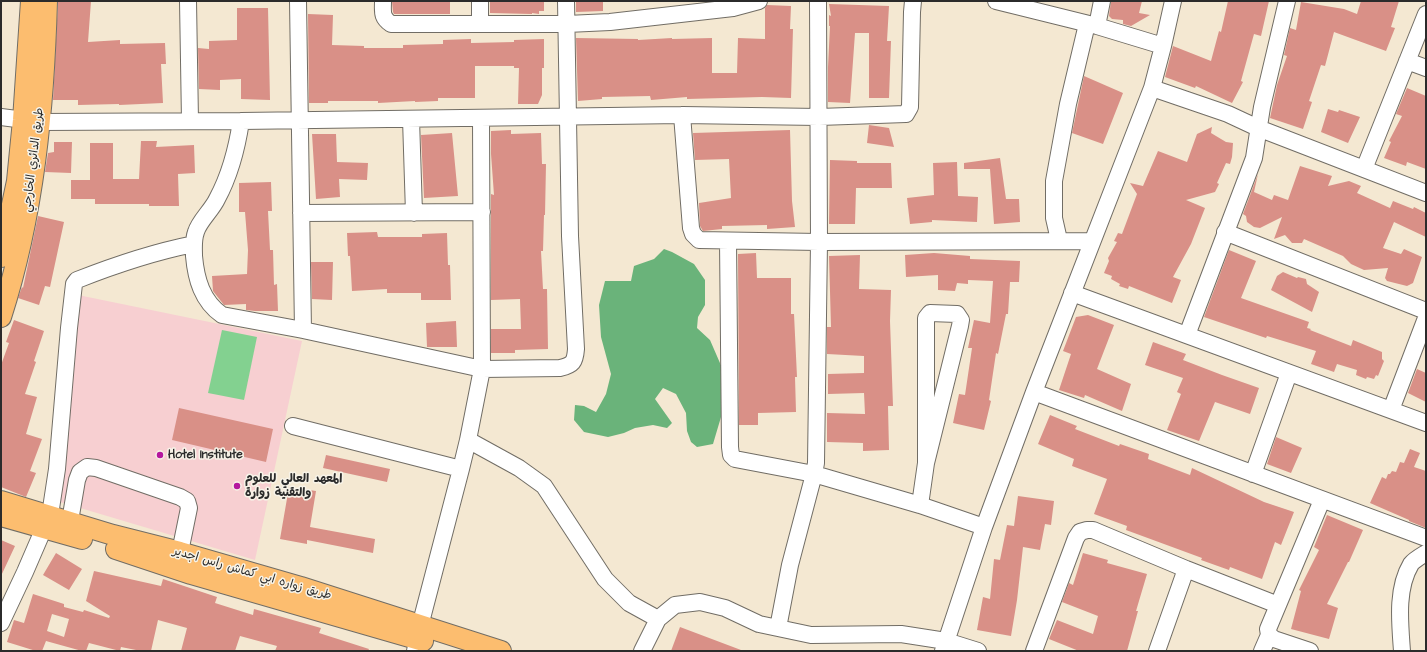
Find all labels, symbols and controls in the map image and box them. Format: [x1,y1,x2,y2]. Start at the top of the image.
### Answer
street label: طريق الدائري الخارجي [20,107,48,213]
place label: Hotel Institute [168,448,243,462]
marker: Hotel Institute [155,450,165,460]
place label: المعهد العالي للعلوم والتقنية زوارة [245,472,342,500]
marker: المعهد العالي للعلوم والتقنية زوارة [232,481,242,491]
street label: طريق زواره ابي كماش راس اجدير [171,544,333,604]

